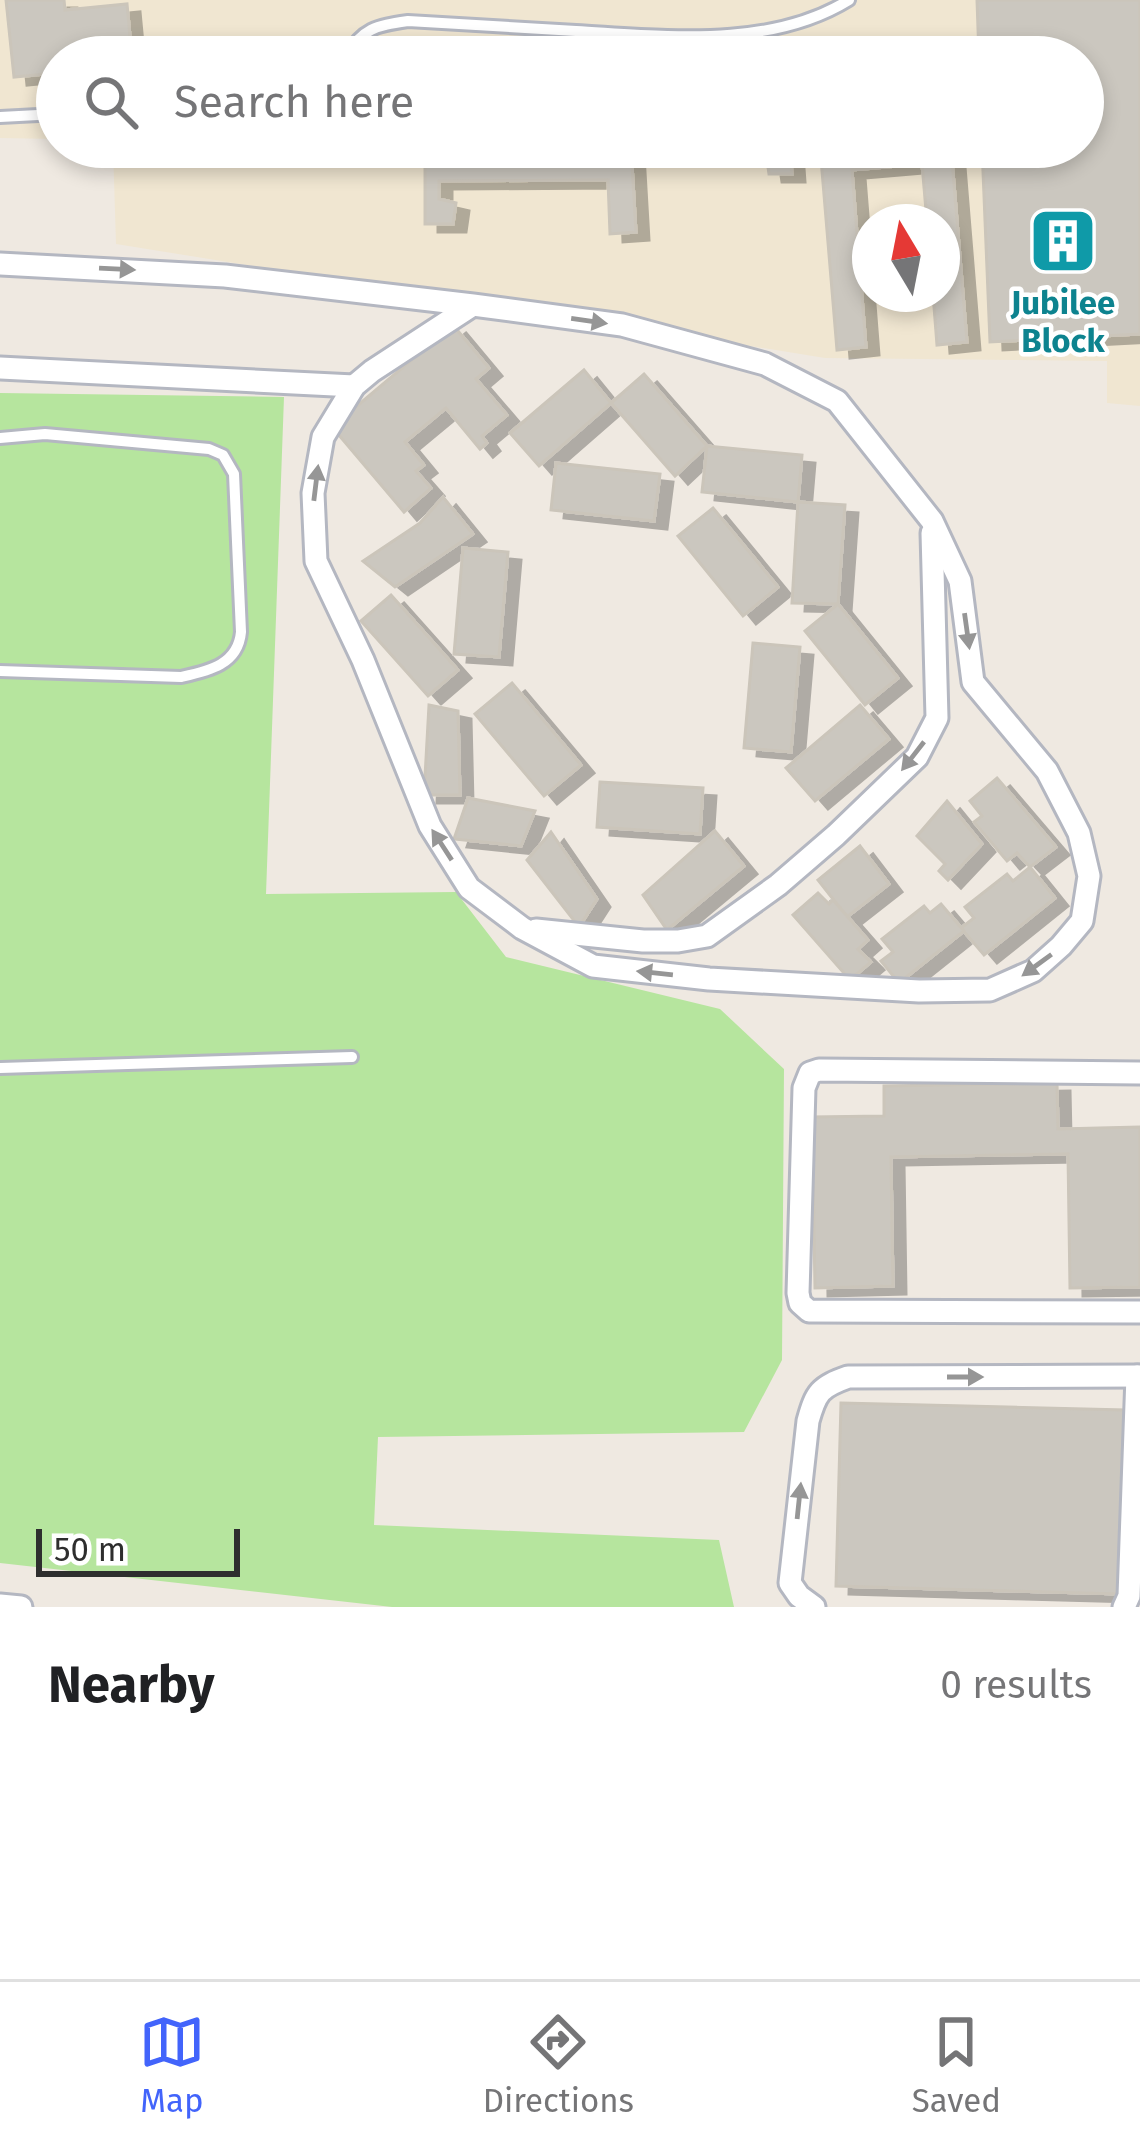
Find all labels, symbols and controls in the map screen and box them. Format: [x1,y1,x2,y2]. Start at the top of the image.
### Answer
search box [36,36,1104,168]
icon: search [78,69,144,135]
text: Search here [174,75,414,129]
north arrow [852,204,960,312]
building icon: Jubilee Block [1028,206,1098,276]
one-way arrow [99,260,137,279]
place label: Jubilee Block [1010,283,1115,361]
one-way arrow [571,312,608,331]
one-way arrow [307,464,326,501]
one-way arrow [958,613,977,650]
one-way arrow [901,741,925,772]
one-way arrow [432,829,454,862]
one-way arrow [1021,952,1052,976]
one-way arrow [635,963,673,982]
one-way arrow [947,1367,985,1387]
one-way arrow [790,1482,809,1519]
scale bar [36,1523,240,1576]
text: 50 m [54,1530,126,1570]
text: Nearby [48,1654,214,1716]
text: 0 results [940,1662,1092,1708]
tab: Map [139,2009,205,2121]
tab: Directions [483,2009,634,2121]
tab: Saved [912,2009,1001,2121]

